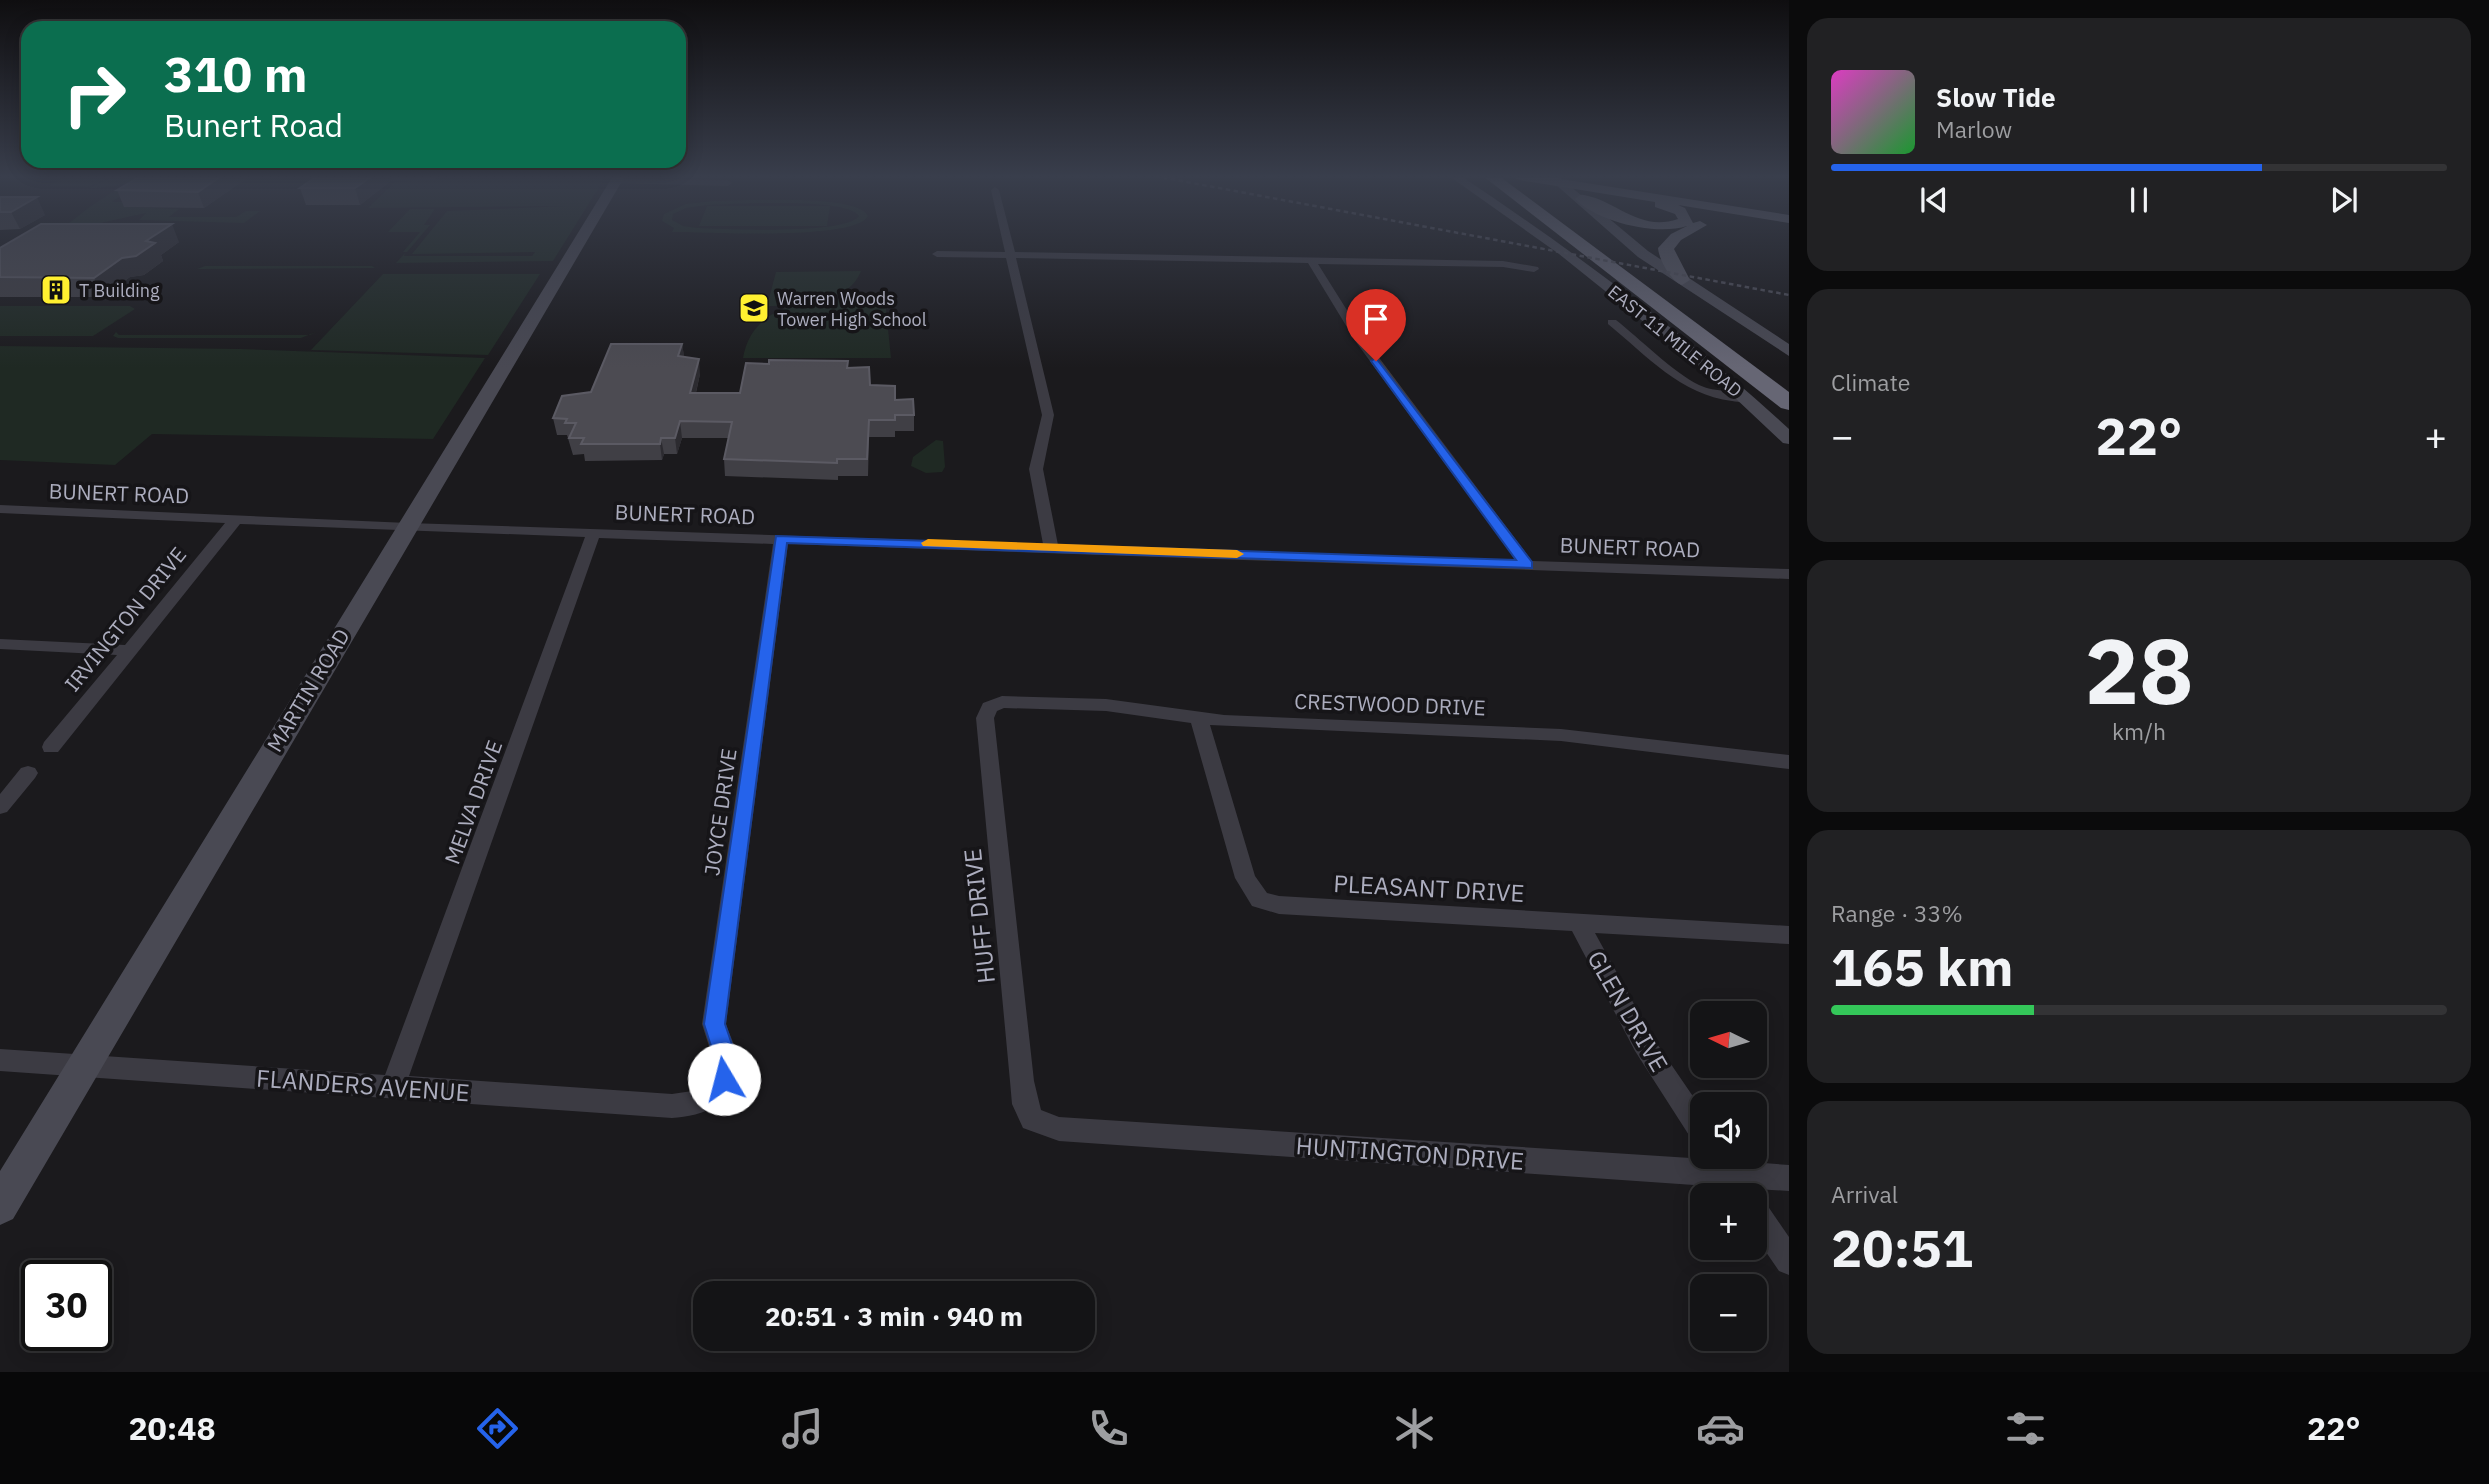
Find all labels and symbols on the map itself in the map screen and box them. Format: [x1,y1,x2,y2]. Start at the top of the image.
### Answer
building icon: T Building [39,273,73,307]
place label: T Building [79,279,160,302]
street label: EAST 11 MILE ROAD [1603,280,1747,402]
place label: Warren Woods Tower High School [777,287,927,331]
pin [1346,289,1406,361]
school or university icon: Warren Woods Tower High School [737,291,771,325]
street label: BUNERT ROAD [48,477,190,509]
street label: BUNERT ROAD [614,498,756,530]
street label: BUNERT ROAD [1559,531,1701,563]
street label: IRVINGTON DRIVE [58,541,192,697]
street label: MARTIN ROAD [260,623,356,757]
street label: CRESTWOOD DRIVE [1294,687,1486,721]
street label: MELVA DRIVE [438,736,508,868]
street label: JOYCE DRIVE [697,747,743,877]
street label: HUFF DRIVE [956,847,1002,985]
street label: PLEASANT DRIVE [1333,867,1525,909]
street label: GLEN DRIVE [1580,945,1676,1077]
north arrow [1690,1001,1768,1078]
position arrow [687,1042,761,1116]
street label: FLANDERS AVENUE [255,1062,471,1108]
street label: HUNTINGTON DRIVE [1295,1129,1525,1177]
speed limit sign: 30 [21,1260,112,1351]

